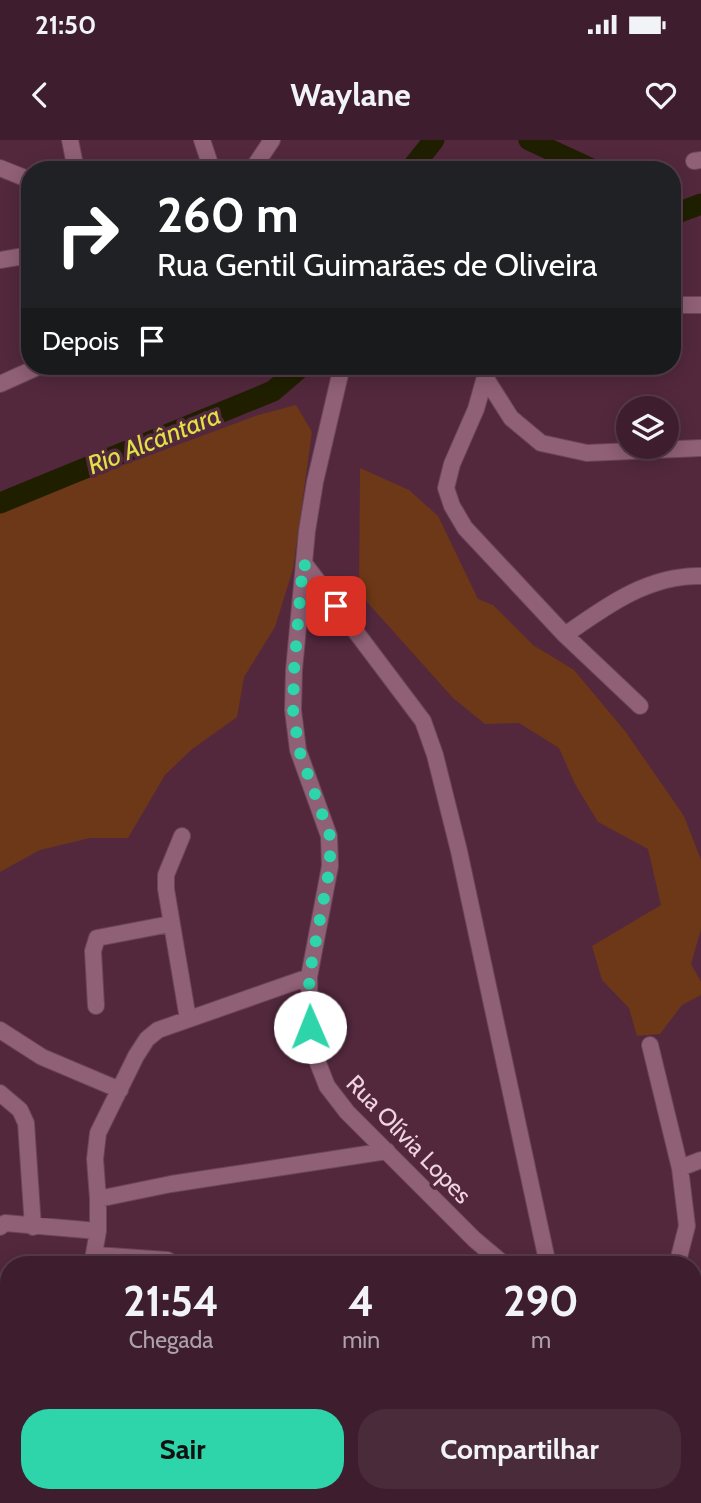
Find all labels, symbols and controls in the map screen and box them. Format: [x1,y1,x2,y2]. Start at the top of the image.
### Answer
text: 21:50 [35,9,96,41]
text: Waylane [290,75,411,114]
icon: back [21,76,59,114]
icon: heart [642,76,680,114]
text: 260 m [157,185,299,244]
icon: right [42,189,133,280]
text: Rua Gentil Guimarães de Oliveira [157,245,597,284]
icon: arrive [133,322,171,360]
text: Depois [42,325,119,357]
map controls [616,396,679,459]
button: layers [616,396,679,459]
water label: Rio Alcântara [83,399,225,481]
pin [306,576,366,636]
icon: arrive [317,587,355,625]
position arrow [273,990,347,1064]
street label: Rua Olívia Lopes [341,1069,478,1209]
text: 21:54 [123,1275,219,1327]
text: 4 [348,1275,374,1327]
text: 290 [503,1275,579,1327]
text: Chegada [129,1326,213,1354]
text: min [342,1326,380,1354]
text: m [531,1326,551,1354]
button: Sair [21,1409,344,1489]
button: Compartilhar [358,1409,681,1489]

